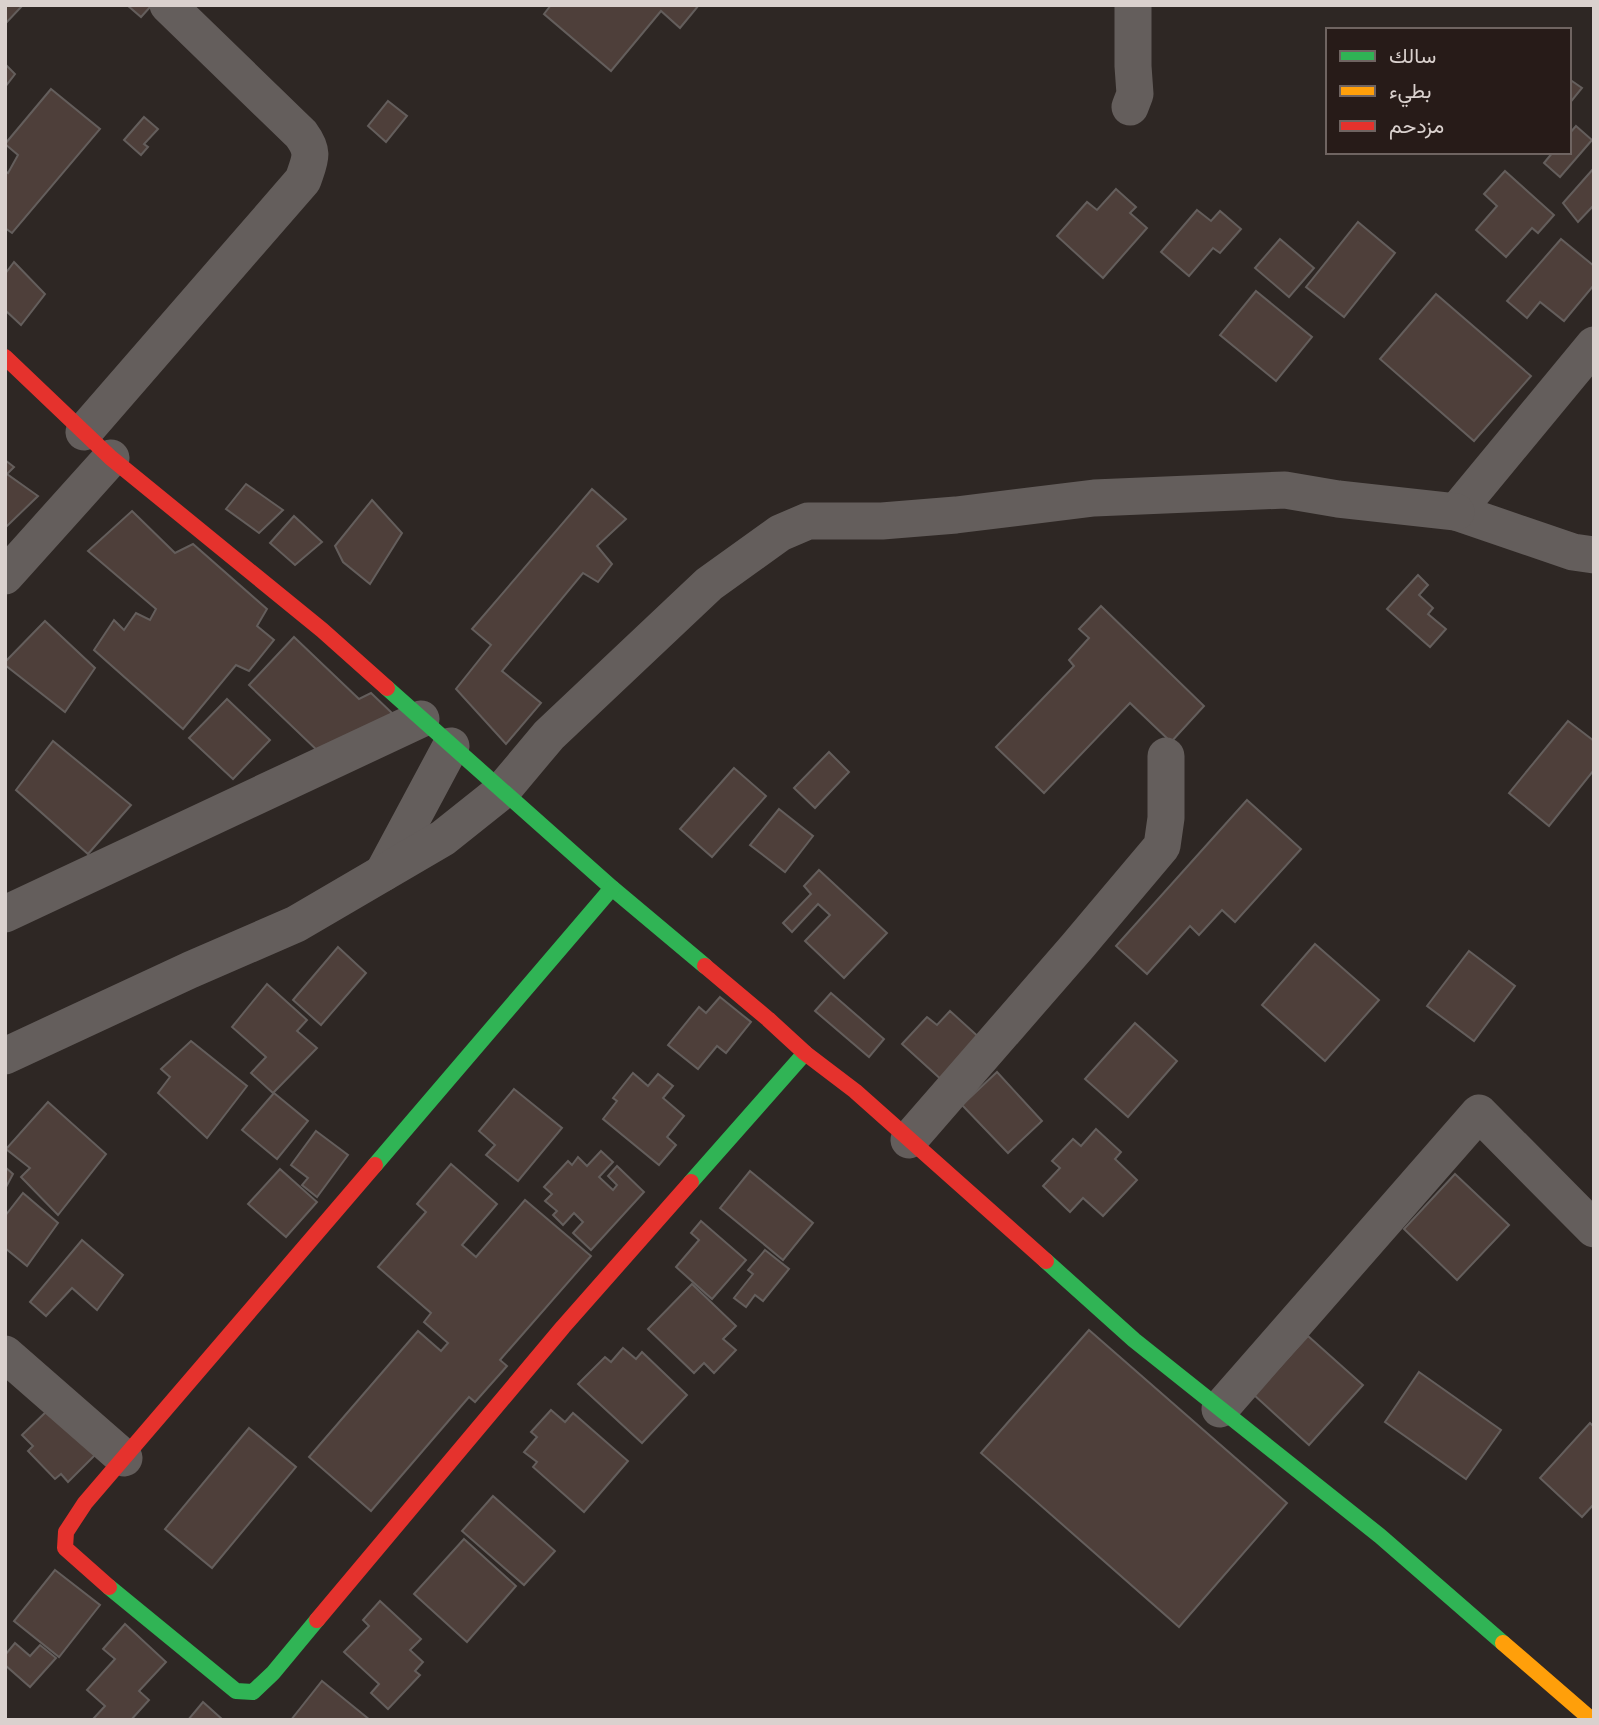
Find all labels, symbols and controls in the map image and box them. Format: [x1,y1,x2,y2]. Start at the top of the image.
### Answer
legend [1326,28,1571,154]
text: سالك [1389,44,1436,68]
text: بطيء [1389,79,1432,108]
text: مزدحم [1389,114,1444,140]

